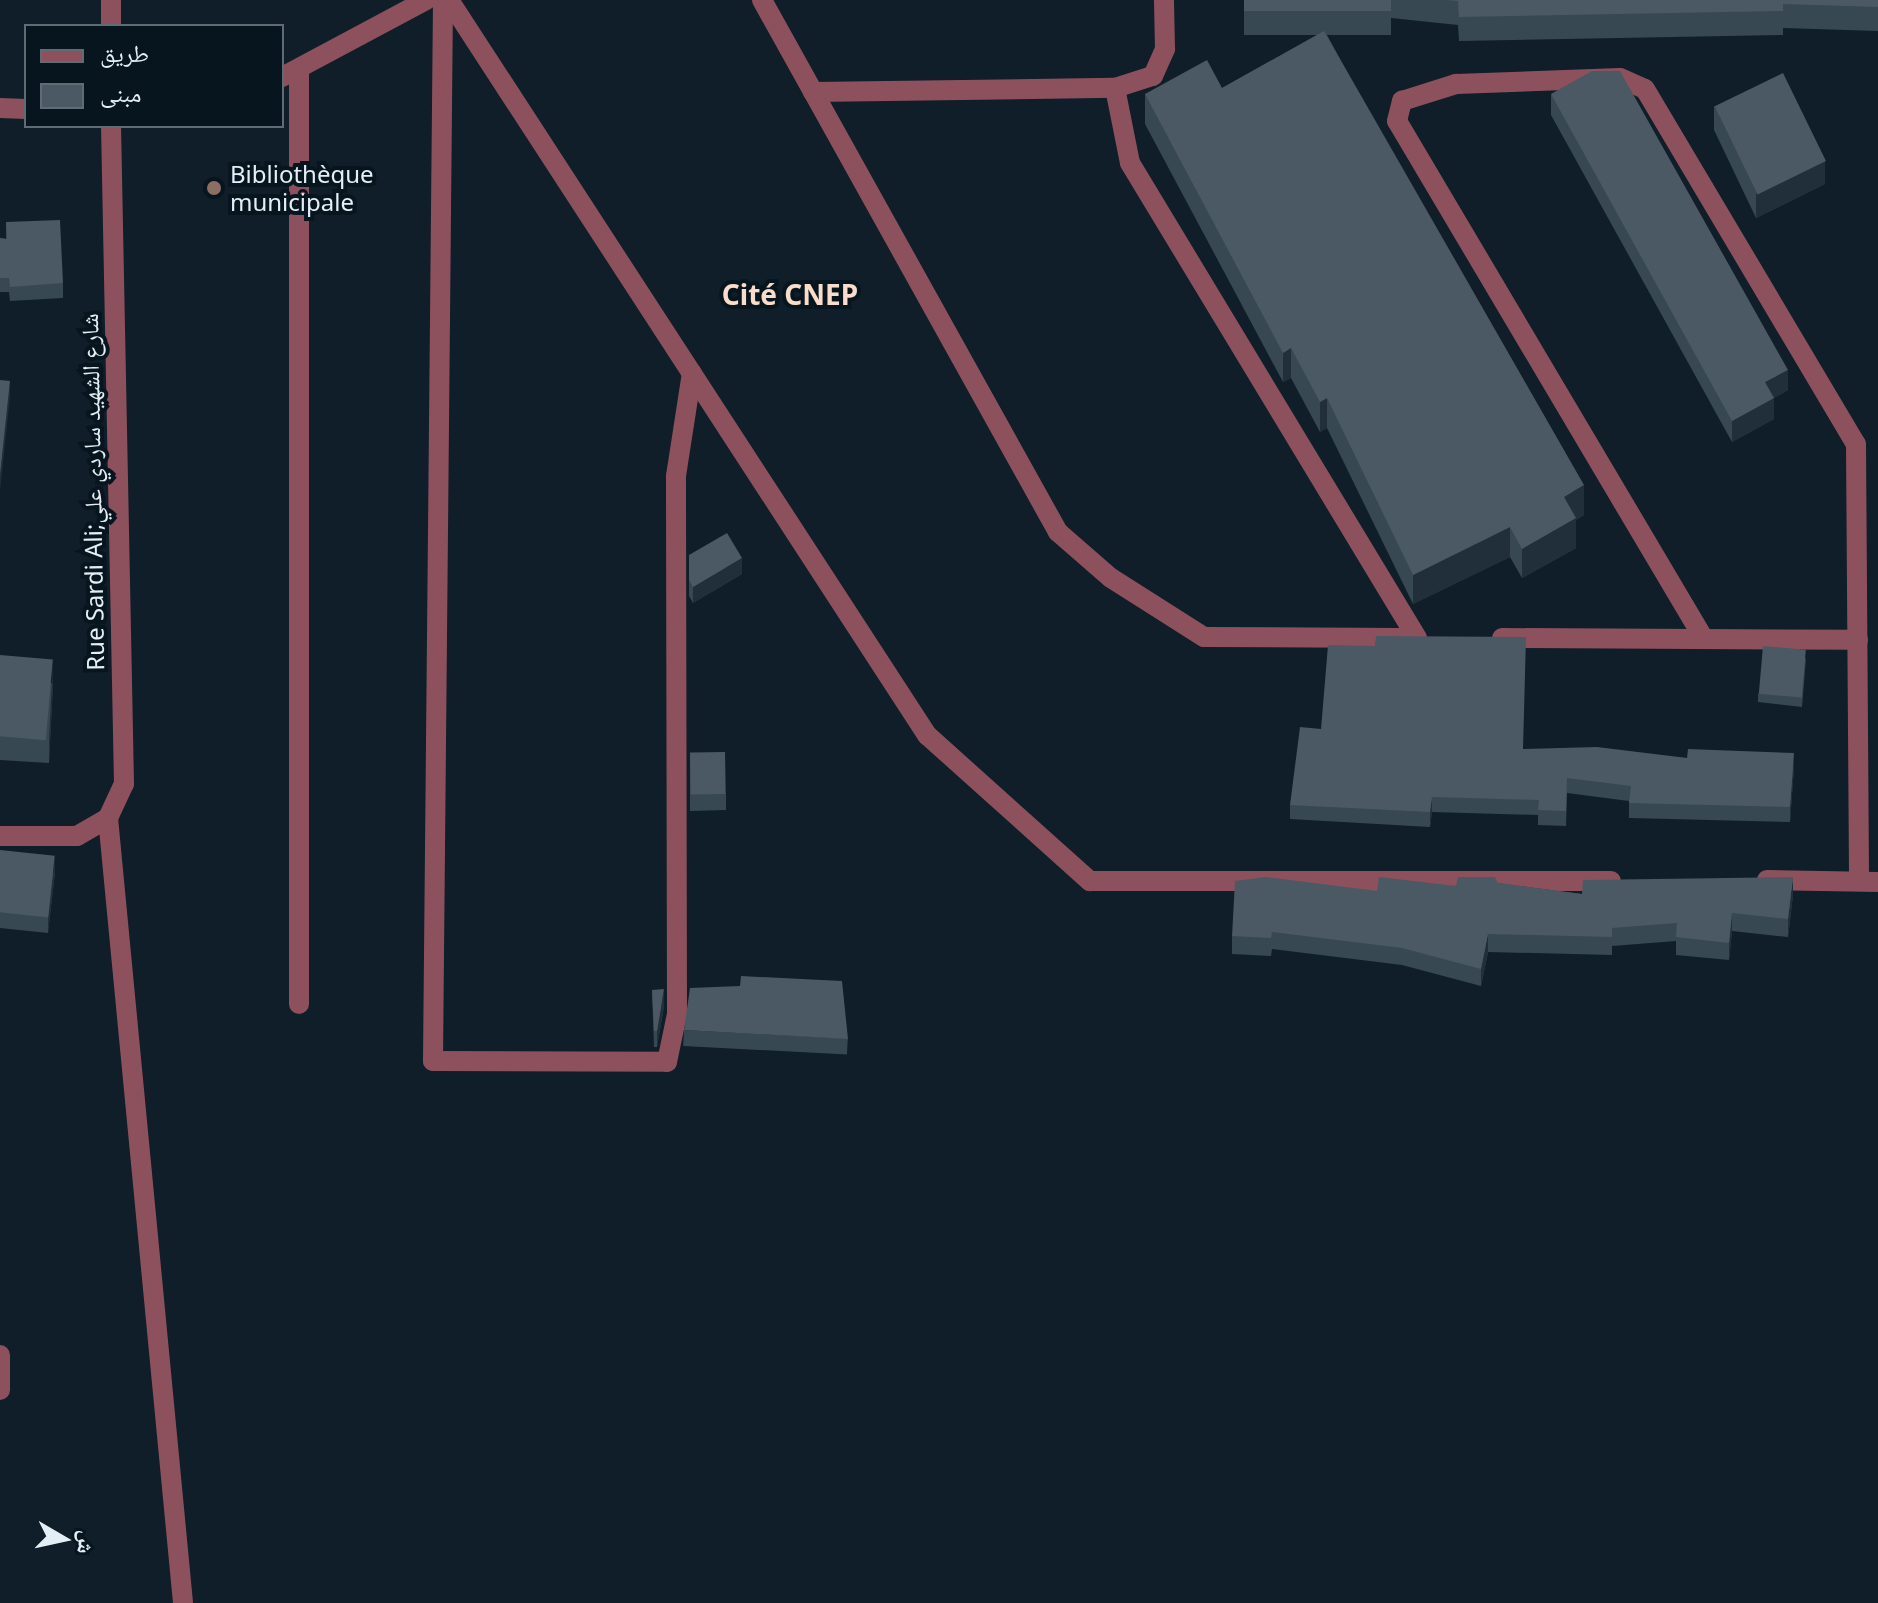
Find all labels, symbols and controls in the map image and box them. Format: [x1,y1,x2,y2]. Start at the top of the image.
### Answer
legend [24,24,284,128]
text: طريق [100,36,149,69]
text: مبنى [100,76,141,109]
place label: Bibliothèque municipale [230,160,374,216]
marker: Bibliothèque municipale [205,179,223,197]
district label: Cité CNEP [722,277,858,311]
street label: Rue Sardi Ali;شارع الشهيد ساردي علي [74,313,110,671]
north arrow [24,1499,104,1579]
text: ش [71,1529,104,1557]

